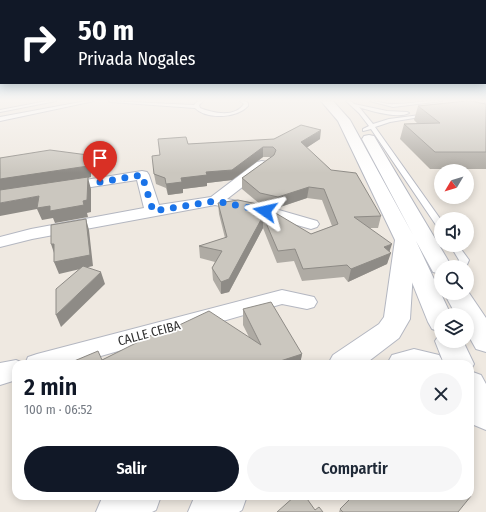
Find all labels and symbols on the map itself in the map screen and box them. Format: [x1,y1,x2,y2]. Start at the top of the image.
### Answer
pin [83,141,117,182]
north arrow [434,164,474,204]
position arrow [244,190,286,232]
street label: CALLE CEIBA [116,317,182,349]

